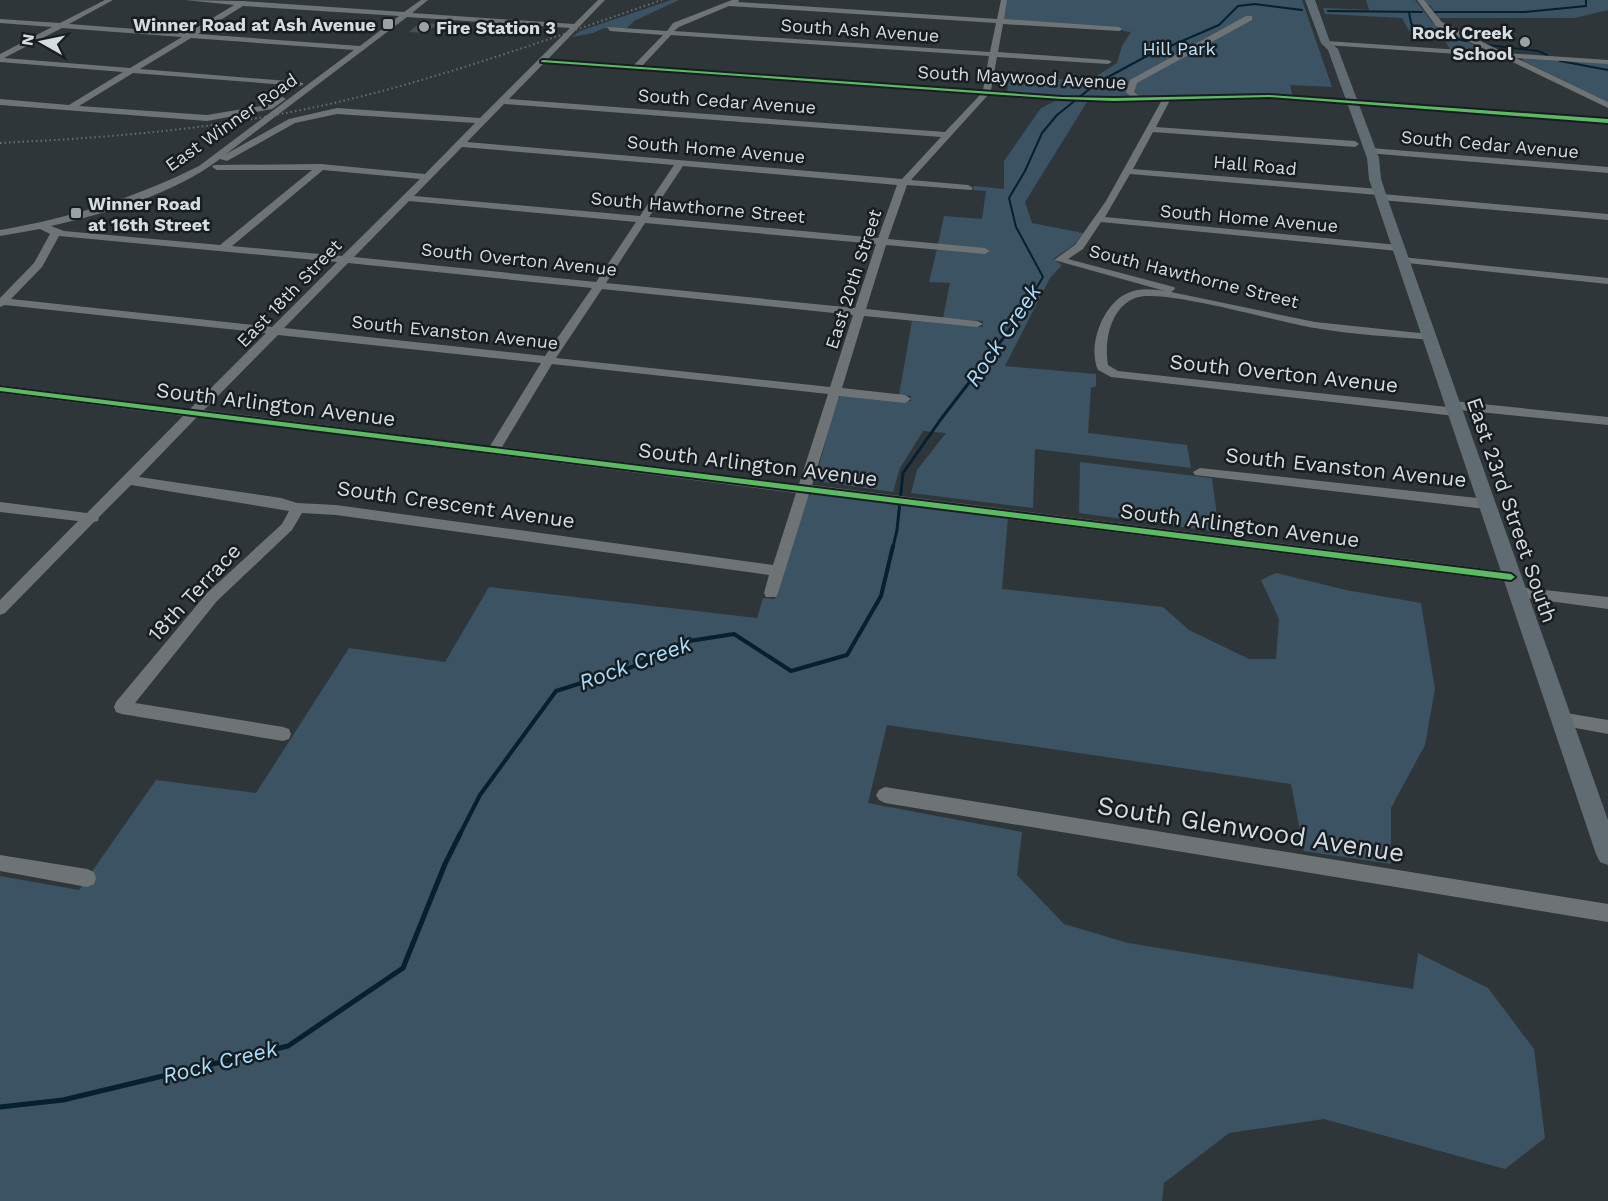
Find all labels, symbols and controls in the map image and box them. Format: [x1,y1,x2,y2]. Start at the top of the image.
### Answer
north arrow [12,12,72,72]
place label: Winner Road at Ash Avenue [133,14,376,35]
street label: South Ash Avenue [780,14,940,46]
marker: Winner Road at Ash Avenue [381,17,395,31]
place label: Fire Station 3 [436,17,556,38]
marker: Fire Station 3 [417,20,431,34]
place label: Rock Creek School [1412,22,1514,64]
text: N [17,32,38,47]
marker: Rock Creek School [1518,35,1532,49]
park label: Hill Park [1142,38,1216,59]
street label: South Maywood Avenue [917,61,1127,93]
street label: East Winner Road [161,69,301,175]
street label: South Cedar Avenue [637,84,817,118]
street label: South Cedar Avenue [1400,126,1580,162]
street label: South Home Avenue [626,131,806,167]
street label: Hall Road [1212,151,1298,179]
street label: South Hawthorne Street [590,187,806,227]
place label: Winner Road at 16th Street [88,193,210,235]
street label: South Home Avenue [1159,200,1339,236]
marker: Winner Road at 16th Street [69,206,83,220]
street label: East 20th Street [821,206,886,351]
street label: East 18th Street [232,234,346,351]
street label: South Overton Avenue [420,238,618,280]
street label: South Hawthorne Street [1087,240,1301,312]
water label: Rock Creek [960,278,1047,391]
street label: South Evanston Avenue [351,311,559,353]
street label: South Overton Avenue [1168,349,1400,397]
street label: South Arlington Avenue [155,377,397,431]
street label: East 23rd Street South [1462,394,1562,626]
street label: South Arlington Avenue [637,437,879,491]
street label: South Evanston Avenue [1224,442,1468,492]
street label: South Crescent Avenue [335,475,577,533]
street label: South Arlington Avenue [1119,498,1361,552]
street label: 18th Terrace [142,538,246,646]
water label: Rock Creek [576,631,695,695]
street label: South Glenwood Avenue [1095,790,1407,868]
water label: Rock Creek [160,1035,281,1088]

